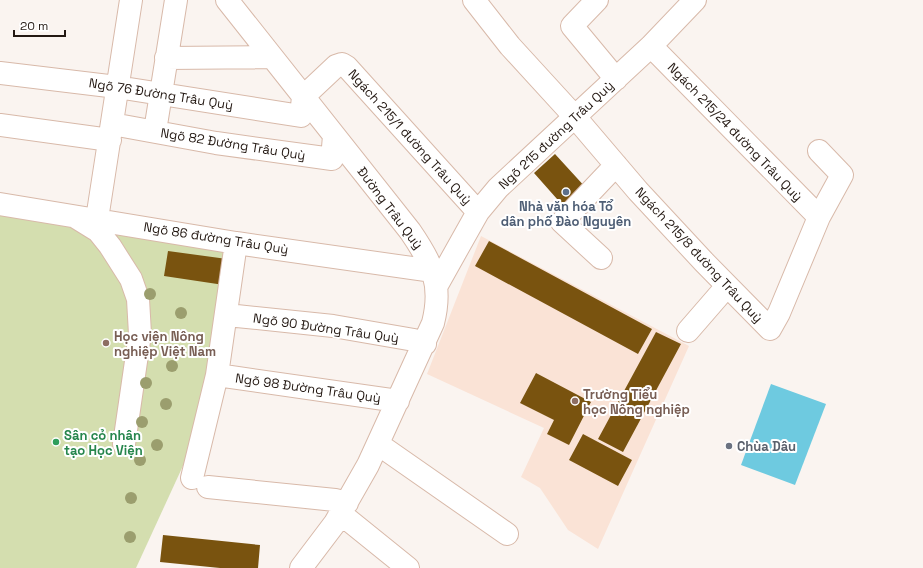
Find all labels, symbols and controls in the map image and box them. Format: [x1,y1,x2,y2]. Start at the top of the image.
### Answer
scale bar [14,12,65,38]
text: 20 m [20,18,48,34]
street label: Ngách 215/24 đường Trâu Quỳ [664,59,806,205]
street label: Ngách 215/1 đường Trâu Quỳ [345,66,475,208]
street label: Ngõ 76 Đường Trâu Quỳ [88,74,234,114]
street label: Ngõ 215 đường Trâu Quỳ [495,77,617,193]
street label: Ngõ 82 Đường Trâu Quỳ [159,124,307,164]
street label: Đường Trâu Quỳ [353,163,427,253]
street label: Ngách 215/8 đường Trâu Quỳ [632,184,766,326]
marker: Nhà văn hóa Tổ dân phố Đào Nguyên [561,187,571,197]
place label: Nhà văn hóa Tổ dân phố Đào Nguyên [501,198,631,230]
street label: Ngõ 86 đường Trâu Quỳ [142,218,290,258]
street label: Ngõ 90 Đường Trâu Quỳ [252,309,400,347]
place label: Học viện Nông nghiệp Việt Nam [114,328,216,360]
marker: Học viện Nông nghiệp Việt Nam [101,338,111,348]
street label: Ngõ 98 Đường Trâu Quỳ [234,369,382,407]
place label: Trường Tiểu học Nông nghiệp [583,386,690,418]
marker: Trường Tiểu học Nông nghiệp [570,396,580,406]
place label: Sân cỏ nhân tạo Học Viện [64,427,143,459]
marker: Sân cỏ nhân tạo Học Viện [51,437,61,447]
place label: Chùa Dâu [737,438,796,455]
marker: Chùa Dâu [724,441,734,451]

